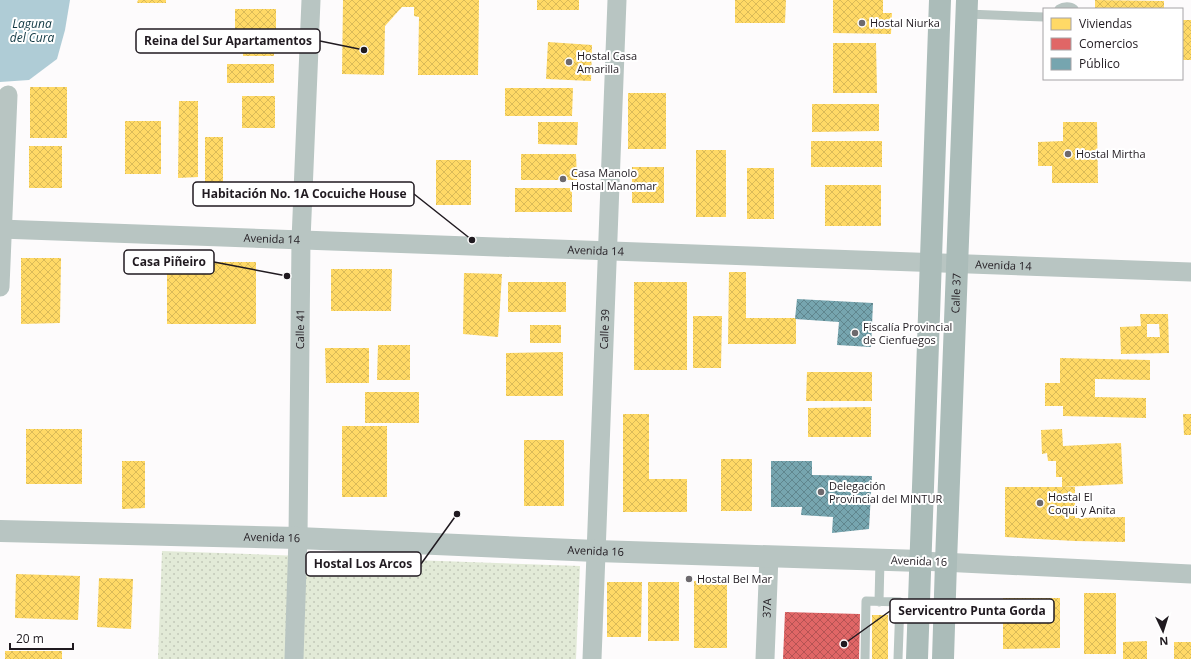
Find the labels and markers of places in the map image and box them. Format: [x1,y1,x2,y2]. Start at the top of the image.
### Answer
place label: Hostal Niurka [870,15,940,30]
marker: Hostal Niurka [857,18,867,28]
callout: Reina del Sur Apartamentos [136,29,320,53]
place label: Hostal Casa Amarilla [577,48,637,76]
marker: Hostal Casa Amarilla [564,57,574,67]
place label: Hostal Mirtha [1076,146,1146,161]
marker: Hostal Mirtha [1063,149,1073,159]
place label: Casa Manolo Hostal Manomar [571,165,657,193]
marker: Casa Manolo Hostal Manomar [558,174,568,184]
callout: Habitación No. 1A Cocuiche House [193,182,414,206]
callout: Casa Piñeiro [124,250,214,274]
place label: Fiscalía Provincial de Cienfuegos [863,319,952,347]
marker: Fiscalía Provincial de Cienfuegos [850,328,860,338]
place label: Delegación Provincial del MINTUR [829,478,942,506]
marker: Delegación Provincial del MINTUR [816,487,826,497]
place label: Hostal El Coqui y Anita [1048,489,1116,517]
marker: Hostal El Coqui y Anita [1035,498,1045,508]
callout: Hostal Los Arcos [306,552,421,576]
place label: Hostal Bel Mar [697,571,773,586]
marker: Hostal Bel Mar [684,574,694,584]
callout: Servicentro Punta Gorda [890,599,1054,623]

